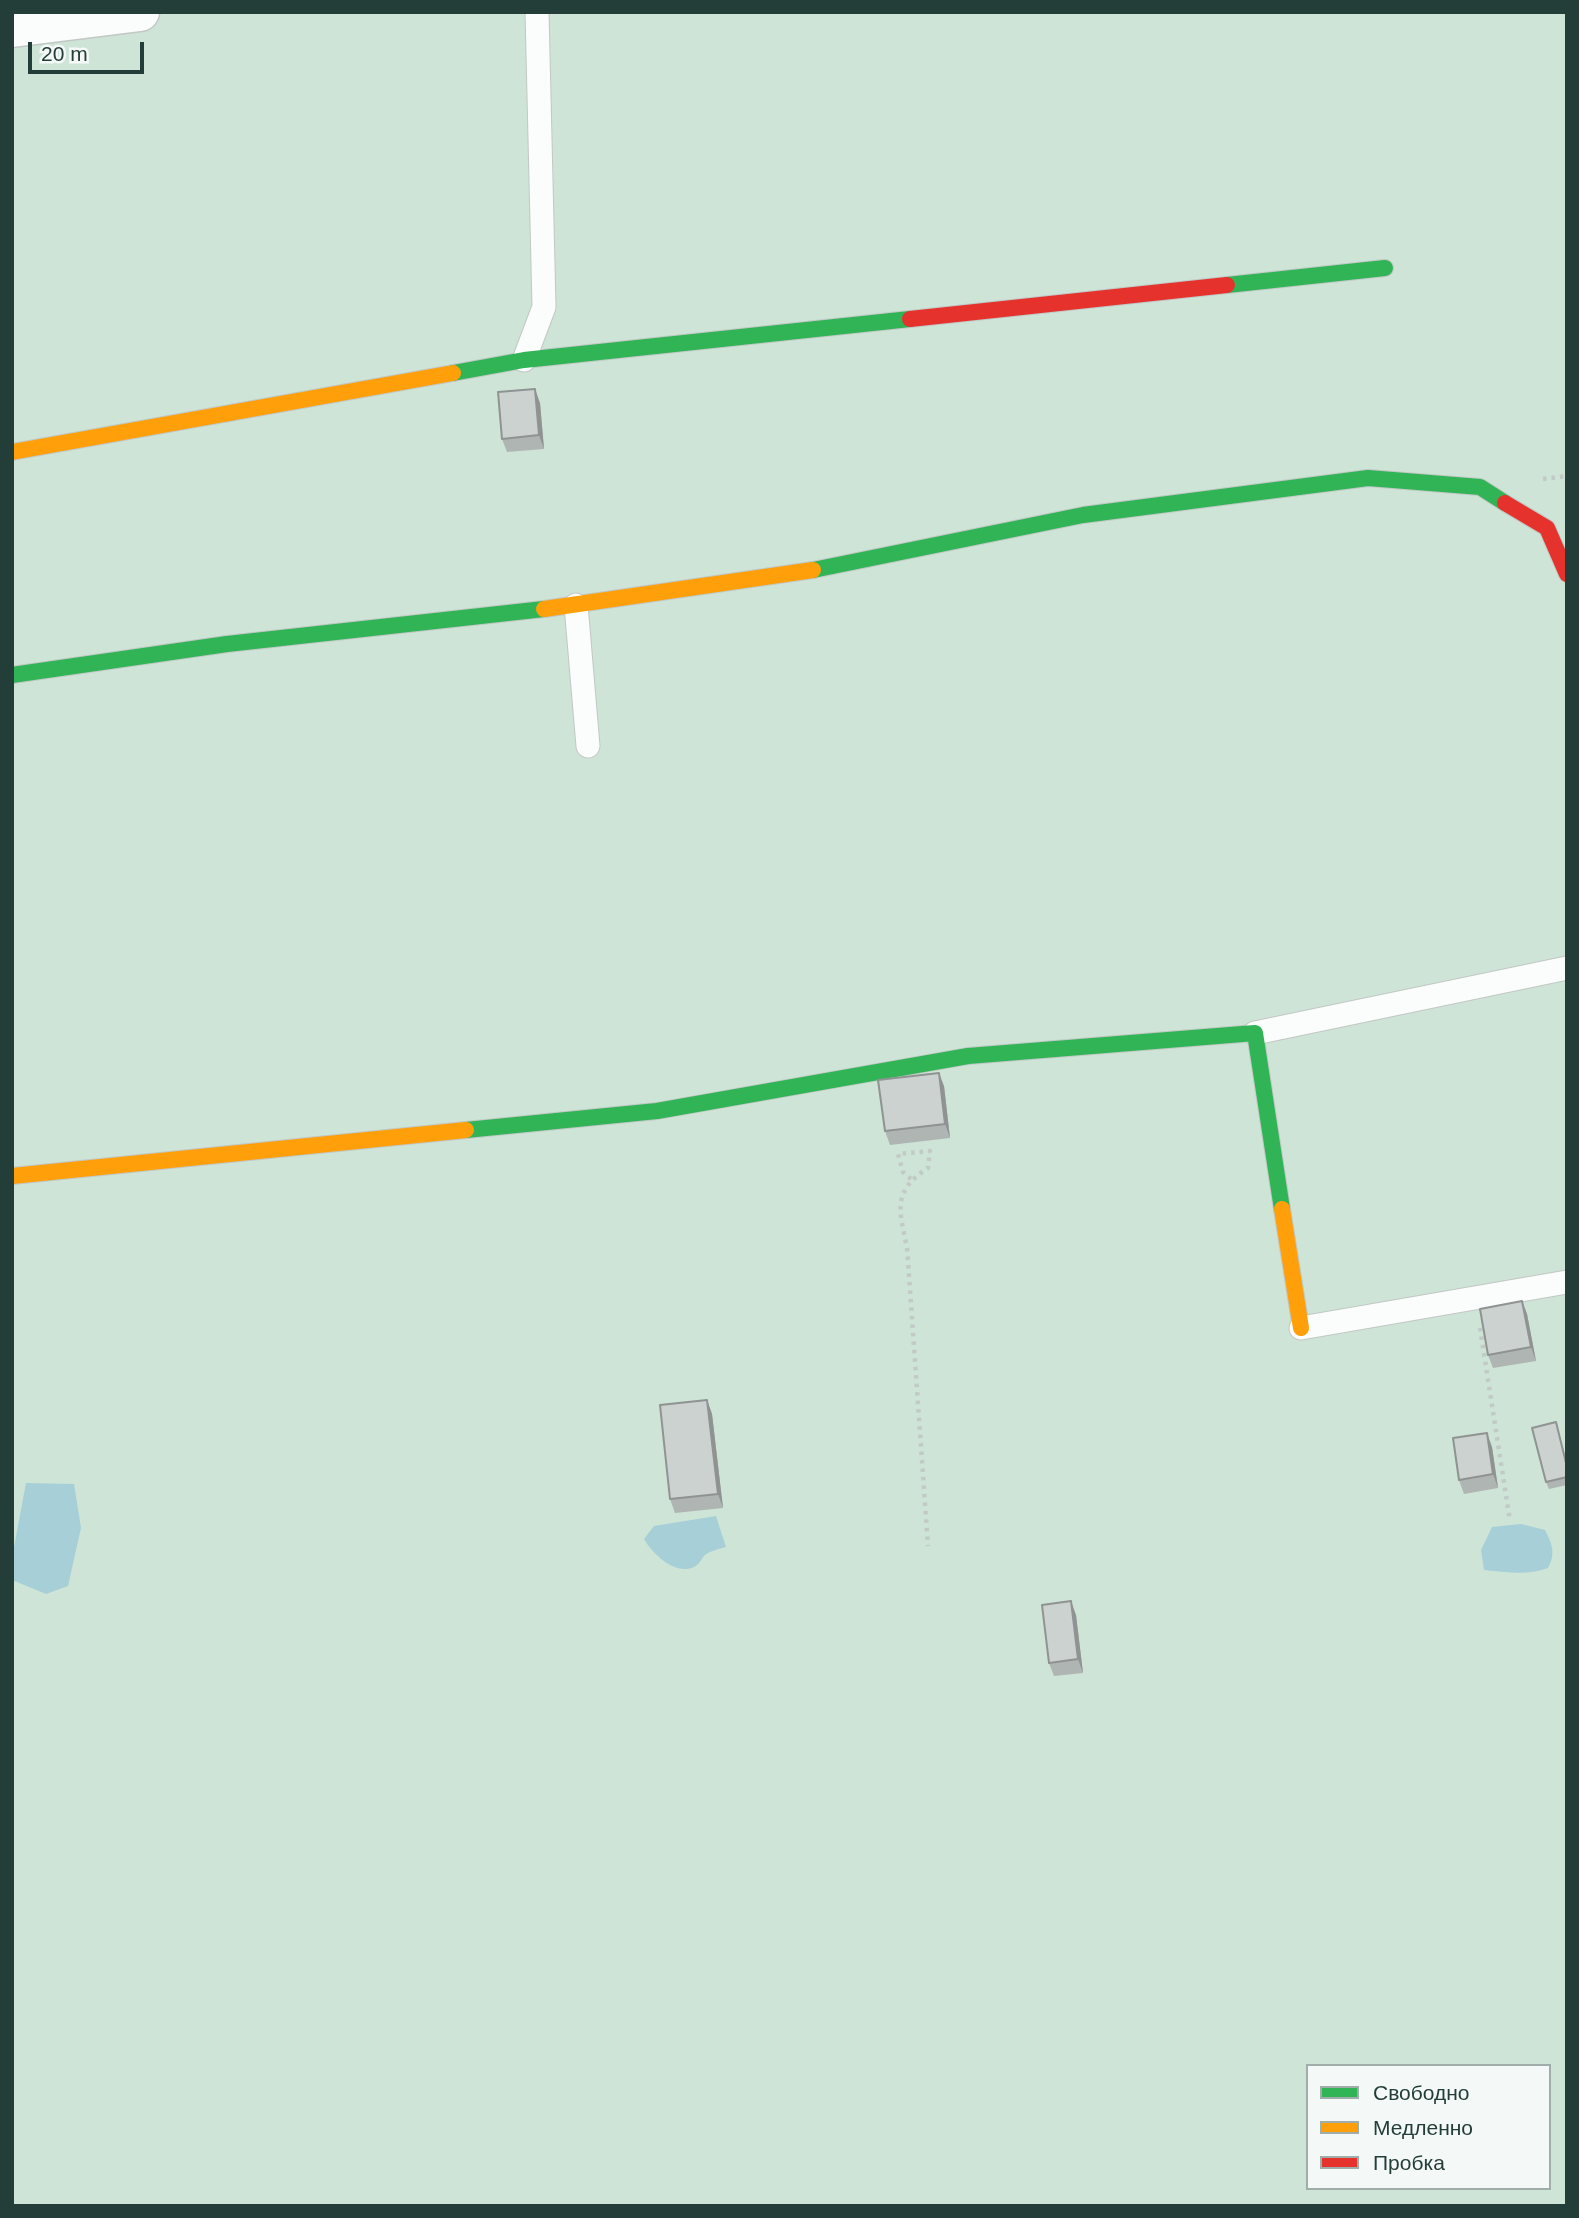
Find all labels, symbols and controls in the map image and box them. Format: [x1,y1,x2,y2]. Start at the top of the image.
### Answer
scale bar [32,28,147,72]
text: 20 m [41,42,88,65]
legend [1306,2064,1551,2190]
text: Свободно [1373,2081,1470,2104]
text: Медленно [1373,2116,1473,2139]
text: Пробка [1373,2151,1445,2174]

